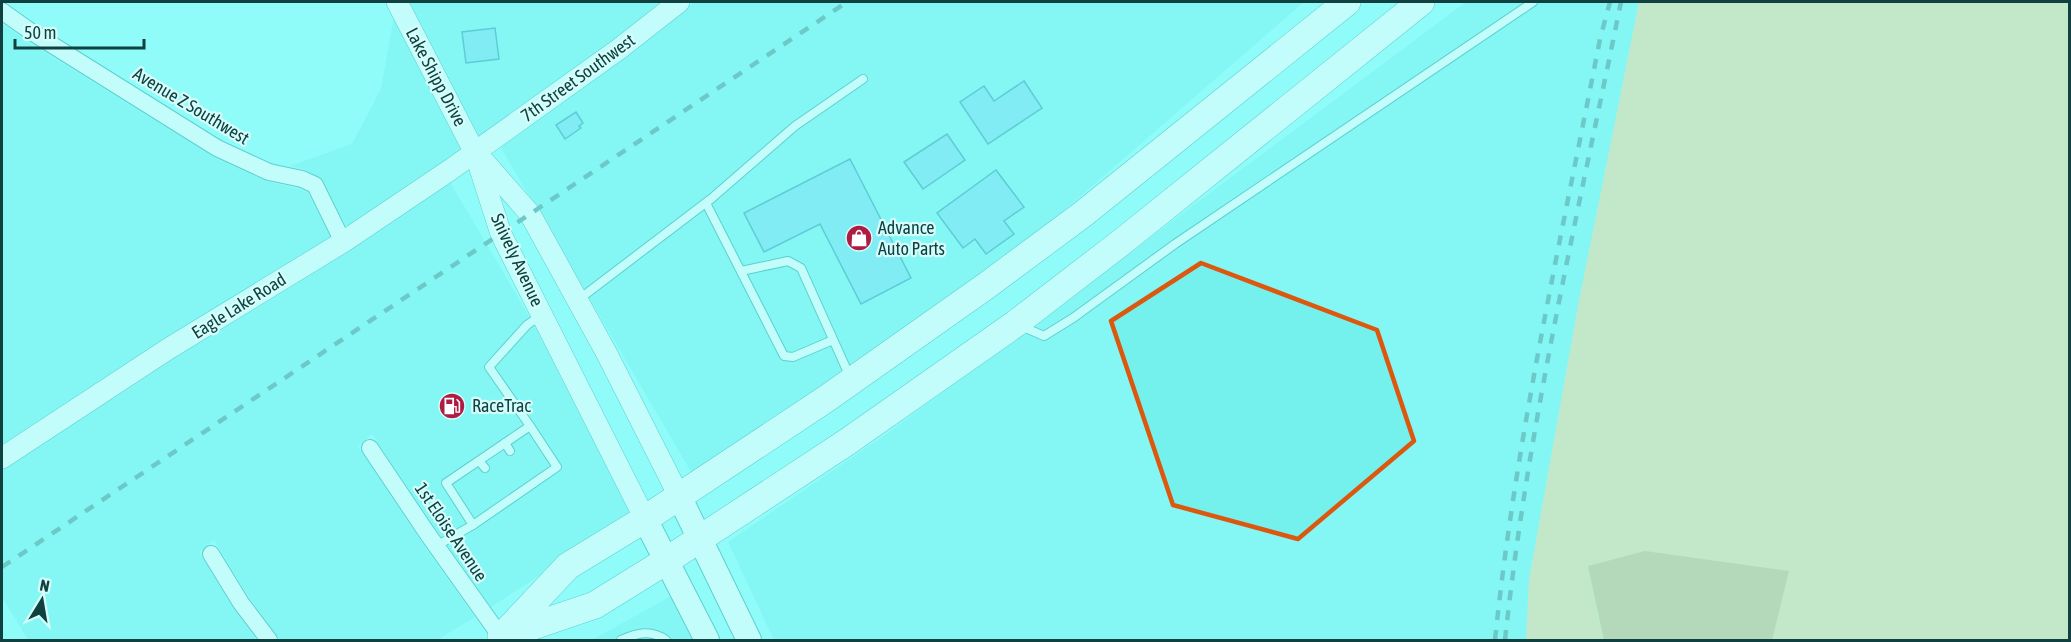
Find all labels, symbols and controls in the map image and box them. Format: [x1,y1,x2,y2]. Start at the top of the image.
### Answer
scale bar [15,12,144,50]
text: 50 m [24,22,56,43]
street label: Lake Shipp Drive [402,24,471,130]
street label: 7th Street Southwest [517,29,639,126]
street label: Avenue Z Southwest [129,63,253,149]
street label: Snively Avenue [487,210,548,310]
place label: Advance Auto Parts [878,217,945,259]
shop icon: Advance Auto Parts [844,223,874,253]
street label: Eagle Lake Road [188,268,290,343]
fuel station icon: RaceTrac [437,391,467,421]
place label: RaceTrac [472,395,531,416]
street label: 1st Eloise Avenue [411,479,492,585]
north arrow [12,570,72,630]
text: N [39,576,51,595]

